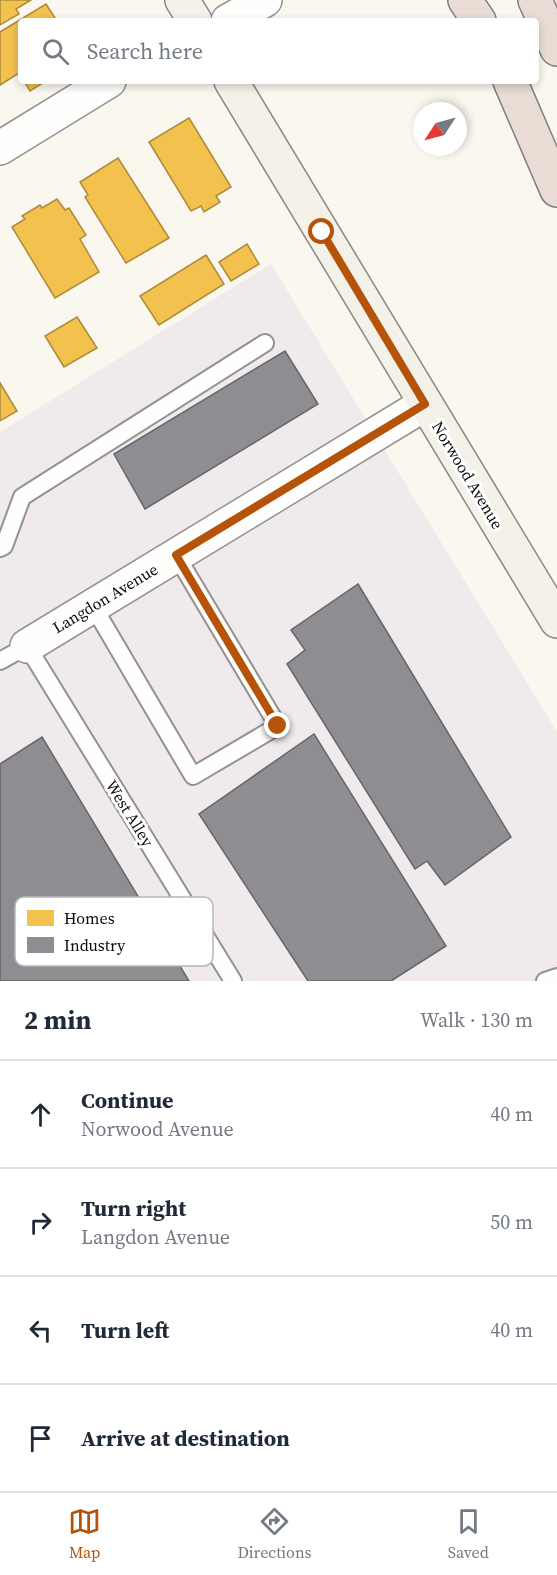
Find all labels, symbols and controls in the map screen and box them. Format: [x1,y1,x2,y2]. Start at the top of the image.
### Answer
search box [18,18,539,84]
icon: search [39,35,72,68]
text: Search here [87,36,203,66]
north arrow [413,102,467,156]
route start [308,218,334,244]
street label: Norwood Avenue [427,417,509,533]
street label: Langdon Avenue [48,558,162,638]
route end [264,712,290,738]
street label: West Alley [101,776,160,851]
legend [15,897,213,966]
text: Homes [64,907,115,929]
text: Industry [64,934,126,956]
text: 2 min [24,1002,91,1038]
text: Walk · 130 m [420,1006,533,1034]
text: Continue [81,1085,174,1115]
icon: ahead [24,1098,57,1131]
text: 40 m [490,1100,533,1128]
text: Norwood Avenue [81,1115,234,1143]
text: Turn right [81,1193,186,1223]
icon: right [24,1206,57,1239]
text: 50 m [490,1208,533,1236]
text: Langdon Avenue [81,1223,230,1251]
icon: left [24,1314,57,1347]
text: Turn left [81,1315,169,1345]
text: 40 m [490,1316,533,1344]
icon: arrive [24,1422,57,1455]
text: Arrive at destination [81,1423,290,1453]
tab: Map [68,1505,101,1563]
tab: Directions [237,1505,312,1563]
tab: Saved [448,1505,489,1563]

